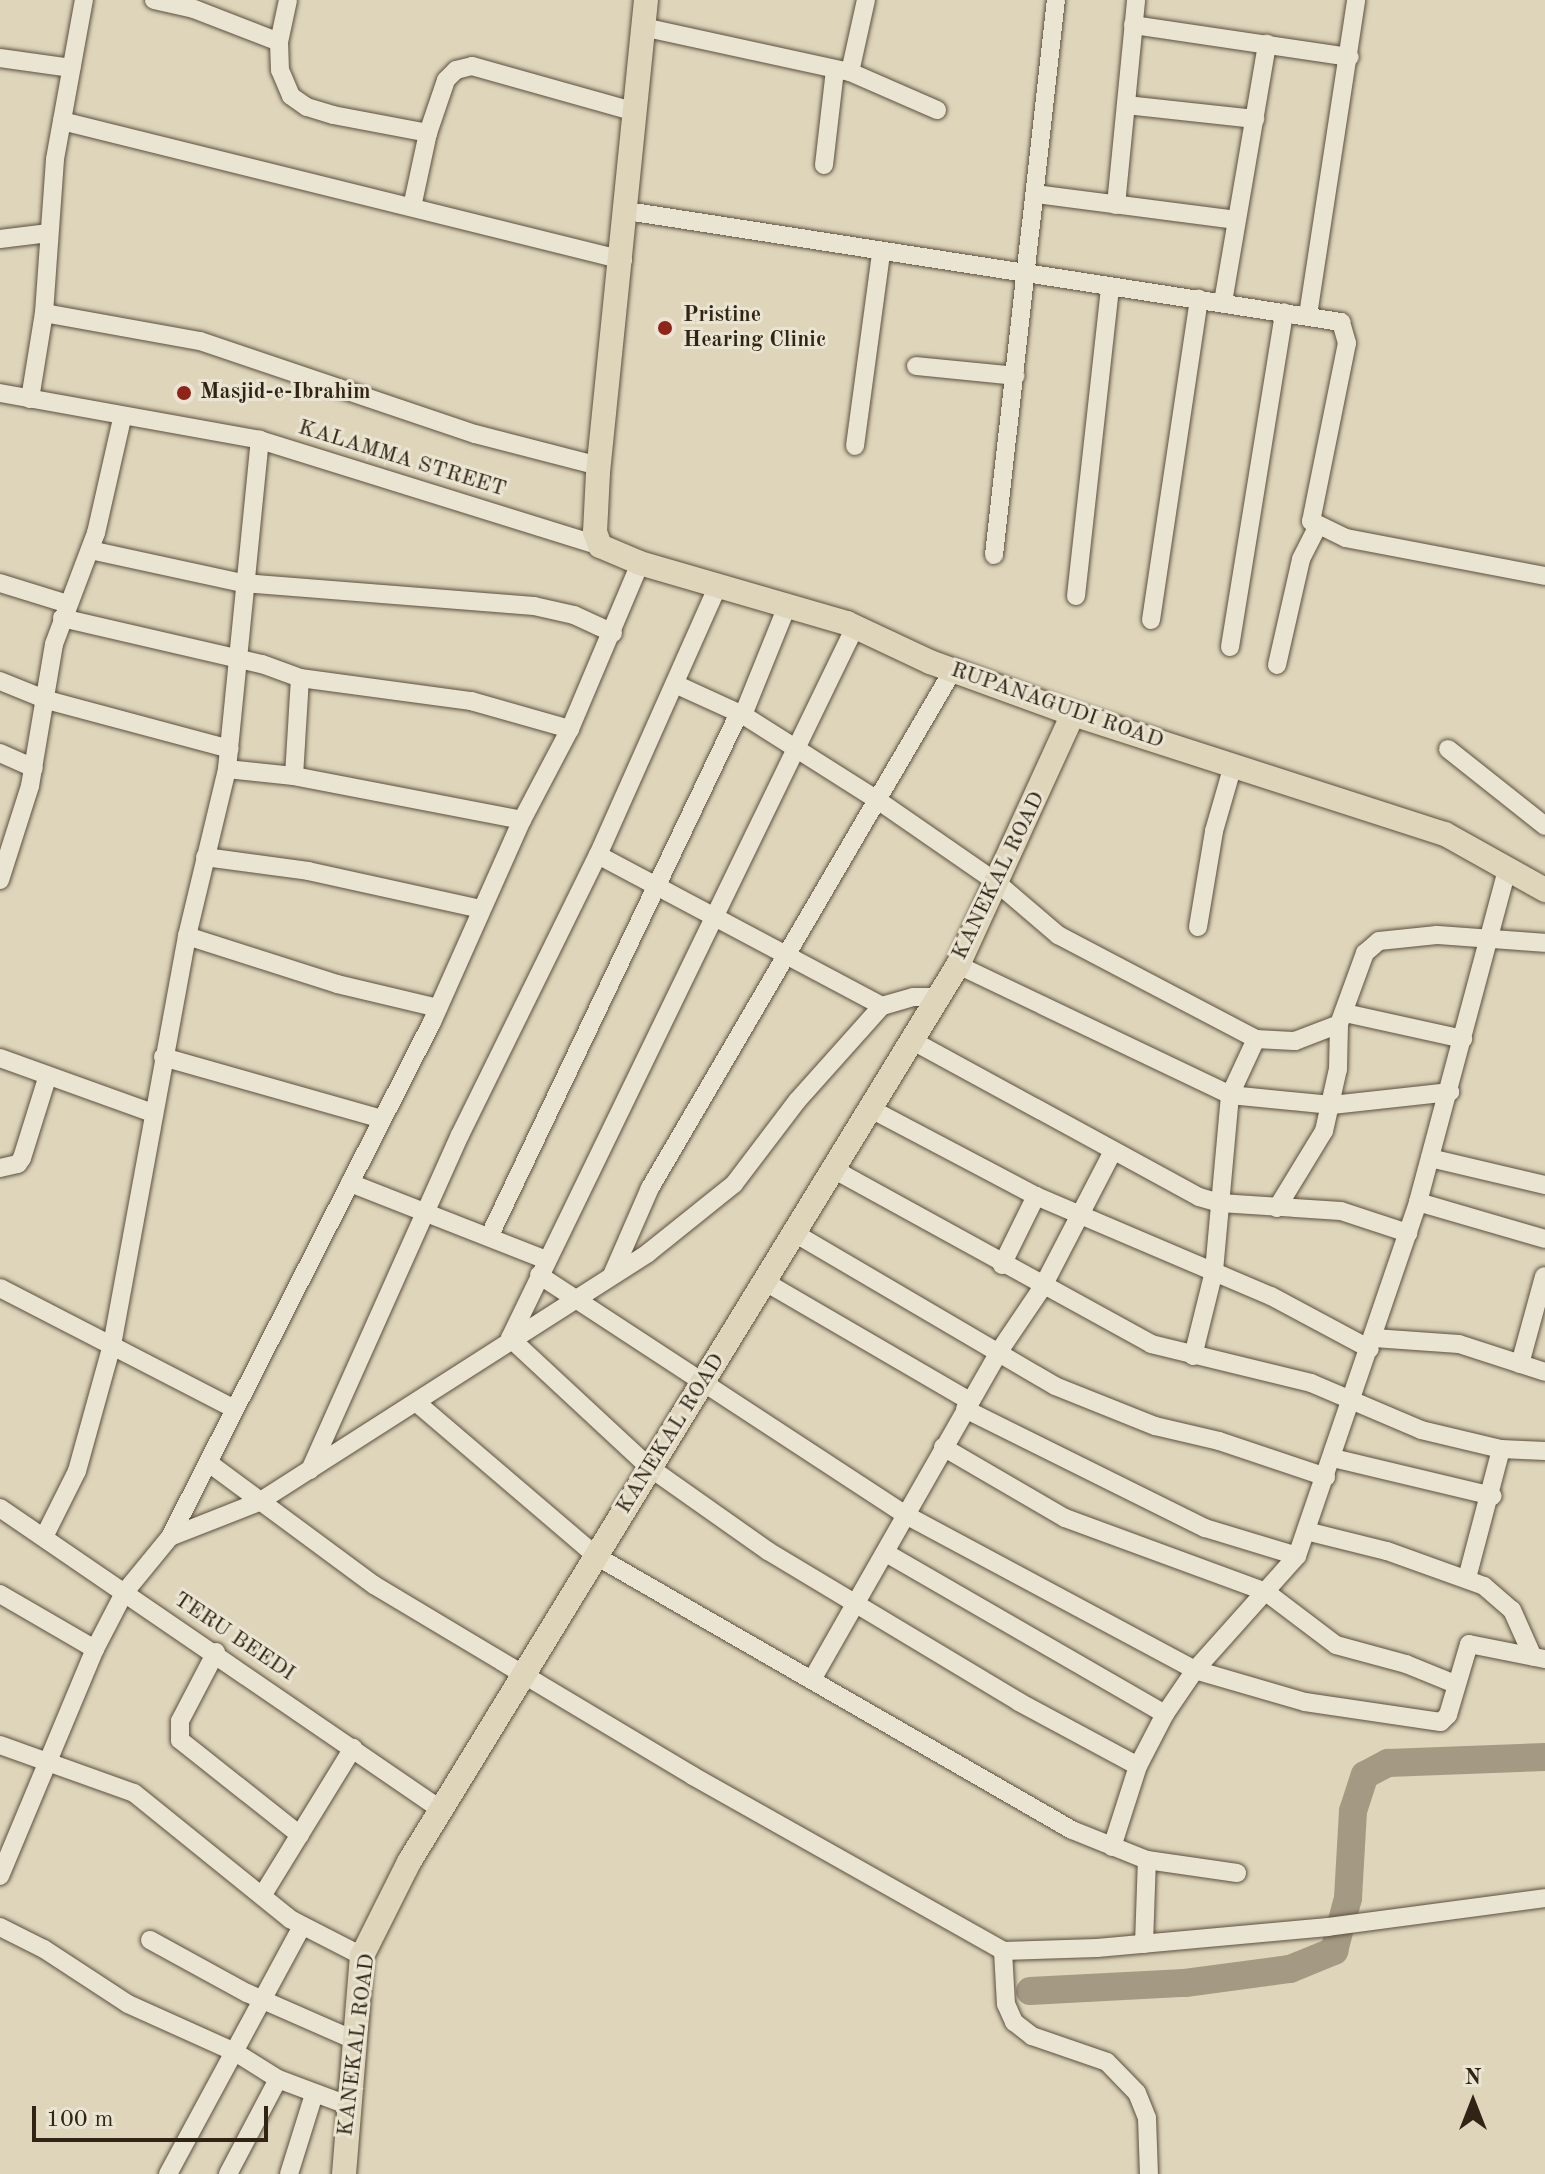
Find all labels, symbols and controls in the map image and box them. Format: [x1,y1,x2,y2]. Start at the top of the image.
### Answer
place label: Pristine Hearing Clinic [683,302,826,354]
marker: Pristine Hearing Clinic [654,317,676,339]
place label: Masjid-e-Ibrahim [200,380,371,406]
marker: Masjid-e-Ibrahim [175,384,193,402]
street label: KALAMMA STREET [295,415,509,503]
street label: RUPANAGUDI ROAD [947,657,1167,755]
street label: KANEKAL ROAD [947,788,1051,964]
street label: KANEKAL ROAD [611,1349,731,1519]
street label: TERU BEEDI [168,1587,300,1687]
street label: KANEKAL ROAD [333,1952,381,2138]
north arrow [1433,2062,1513,2142]
text: N [1465,2067,1481,2089]
scale bar [36,2090,272,2140]
text: 100 m [46,2108,114,2132]

